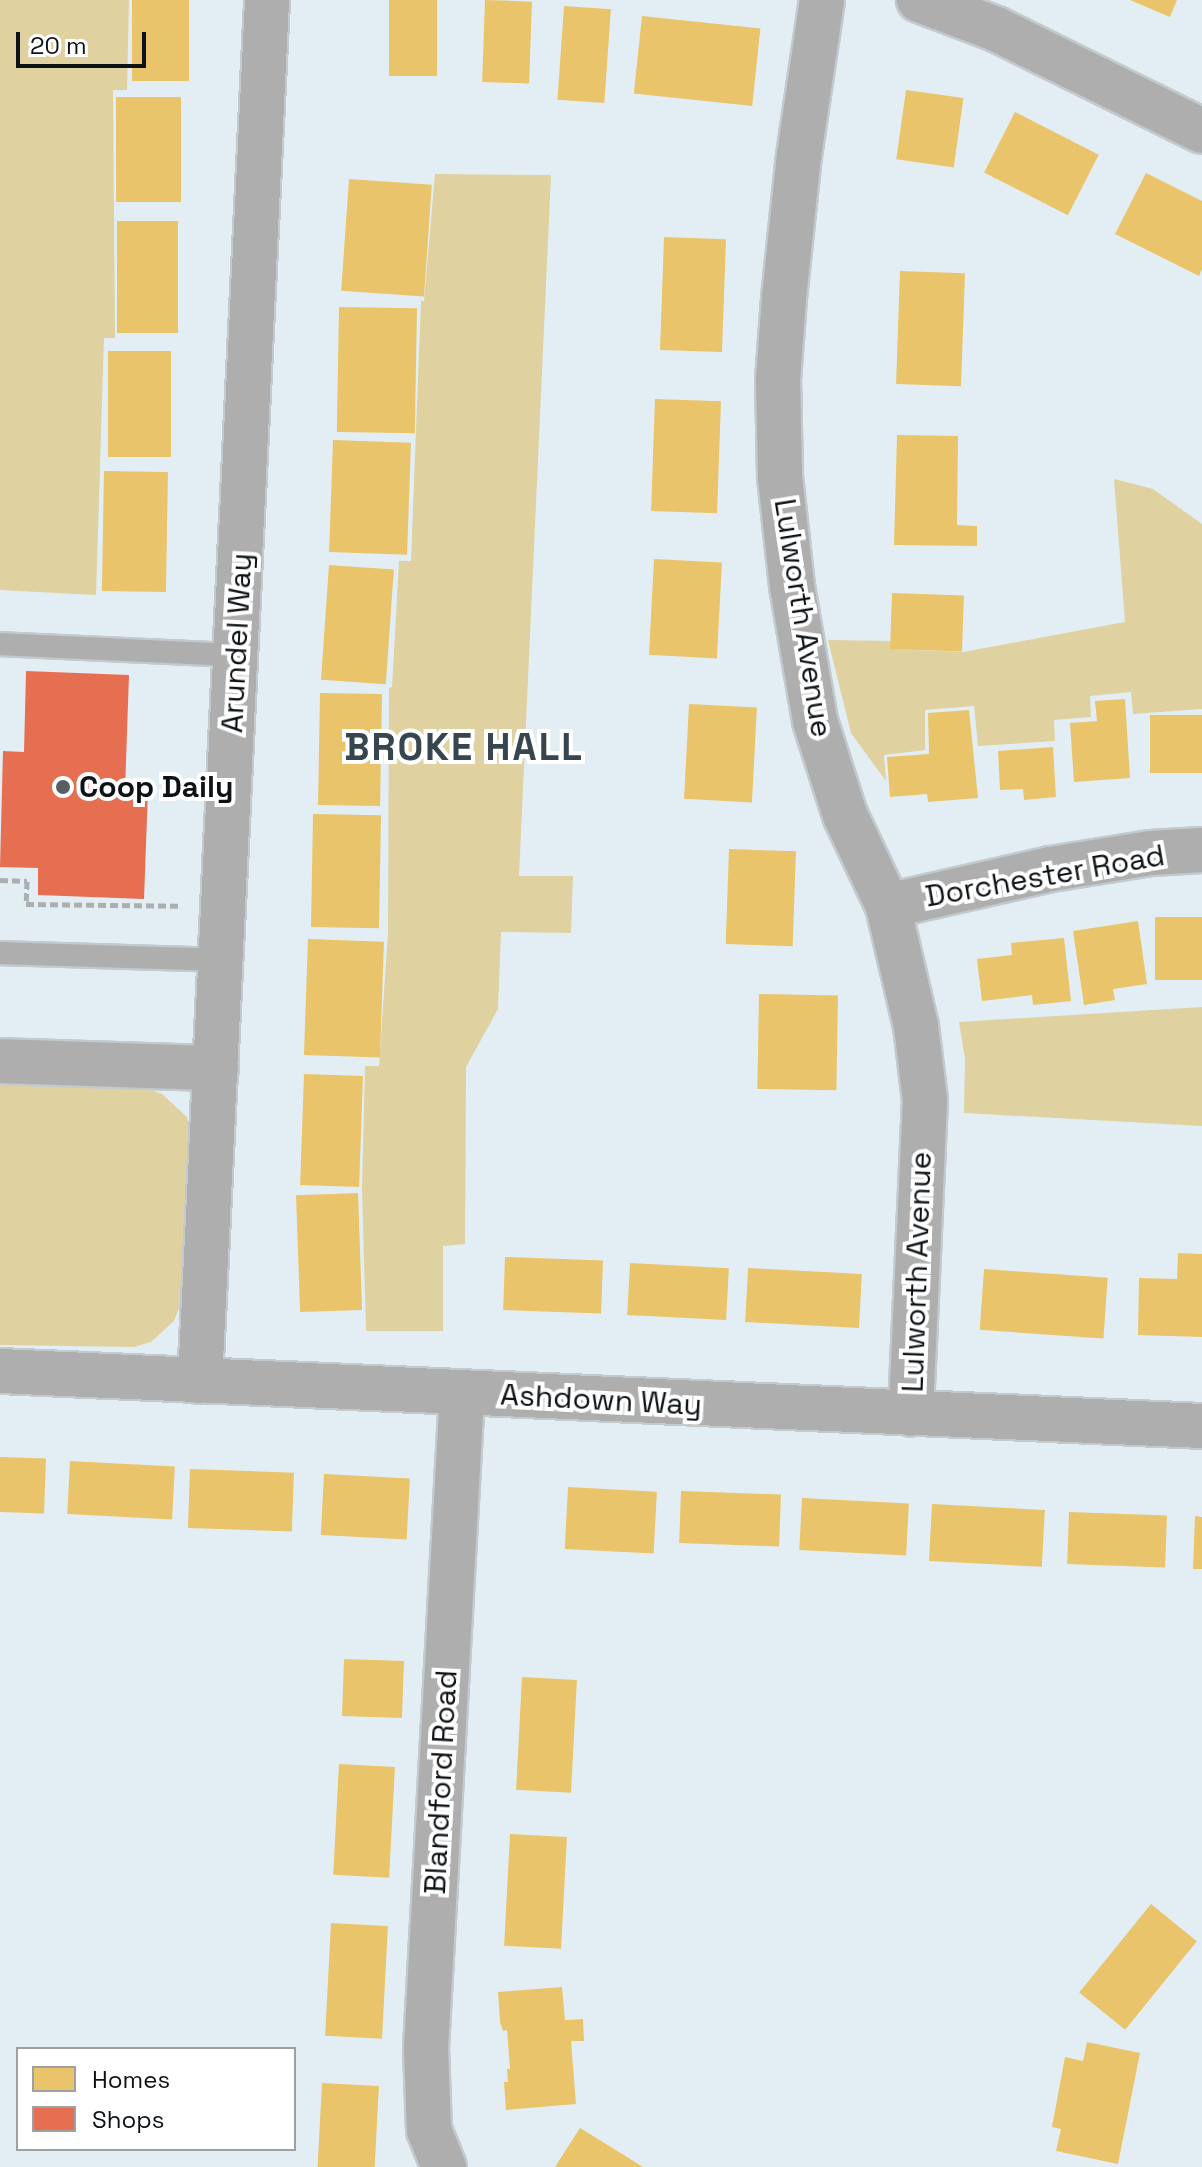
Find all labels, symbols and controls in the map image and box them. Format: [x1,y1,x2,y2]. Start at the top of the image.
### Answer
scale bar [20,16,150,66]
text: 20 m [30,30,87,61]
street label: Lulworth Avenue [766,496,840,740]
street label: Arundel Way [214,552,260,734]
district label: BROKE HALL [344,725,584,771]
place label: Coop Daily [79,769,234,805]
marker: Coop Daily [54,778,72,796]
street label: Dorchester Road [923,837,1167,915]
street label: Lulworth Avenue [895,1151,939,1393]
street label: Ashdown Way [499,1377,703,1423]
street label: Blandford Road [417,1669,465,1895]
legend [16,2047,296,2151]
text: Homes [92,2064,170,2095]
text: Shops [92,2104,164,2135]

